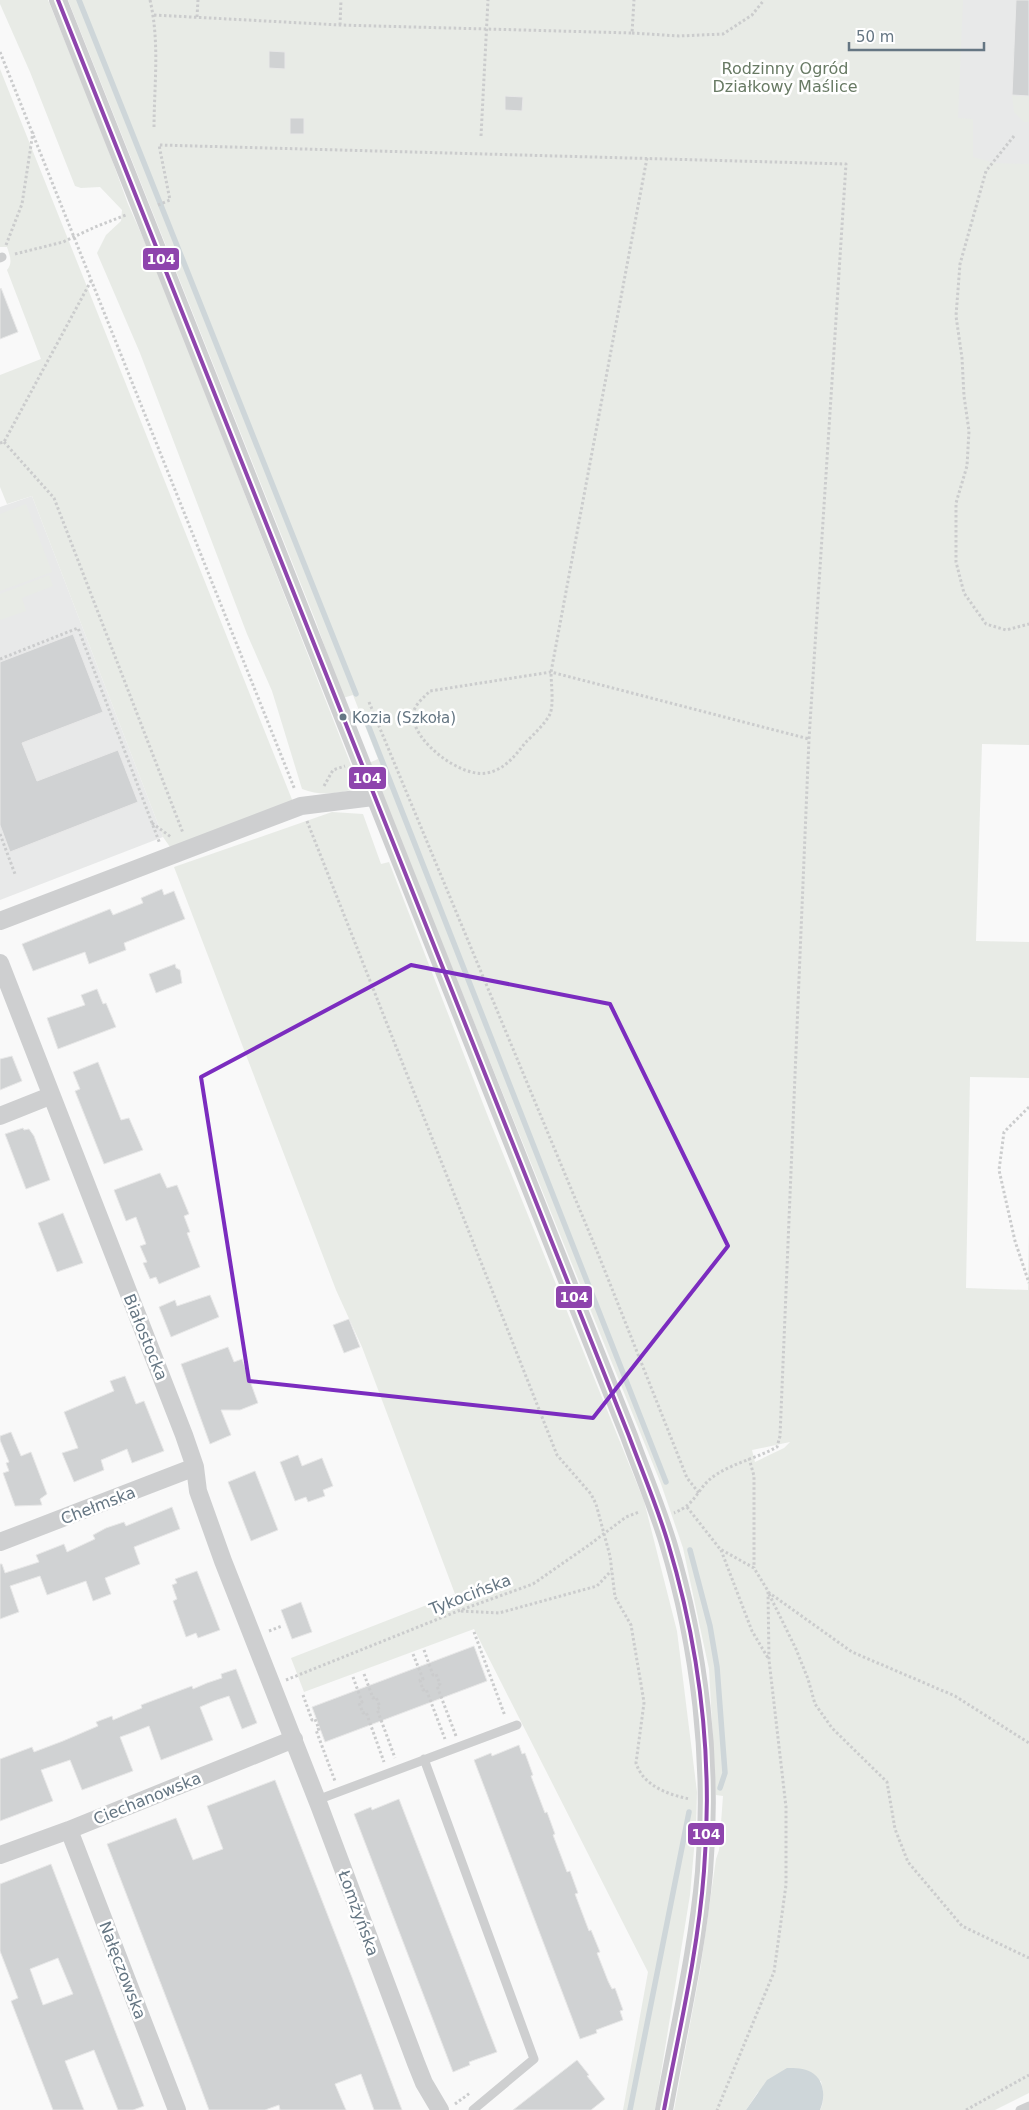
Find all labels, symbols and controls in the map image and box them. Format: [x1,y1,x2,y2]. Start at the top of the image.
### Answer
scale bar [849,20,984,52]
text: 50 m [856,28,894,46]
park label: Rodzinny Ogród Działkowy Maślice [712,59,858,96]
line badge: 104 [142,247,180,271]
text: 104 [146,251,176,267]
place label: Kozia (Szkoła) [352,709,456,727]
marker: Kozia (Szkoła) [338,712,348,722]
line badge: 104 [348,766,387,790]
text: 104 [352,770,382,786]
line badge: 104 [555,1285,593,1309]
text: 104 [559,1289,589,1305]
street label: Białostocka [120,1291,171,1383]
street label: Chełmska [58,1483,138,1528]
street label: Tykocińska [426,1570,514,1619]
street label: Ciechanowska [91,1768,204,1829]
line badge: 104 [687,1822,725,1846]
text: 104 [691,1826,721,1842]
street label: Łomżyńska [334,1867,383,1958]
street label: Nałęczowska [95,1919,150,2022]

